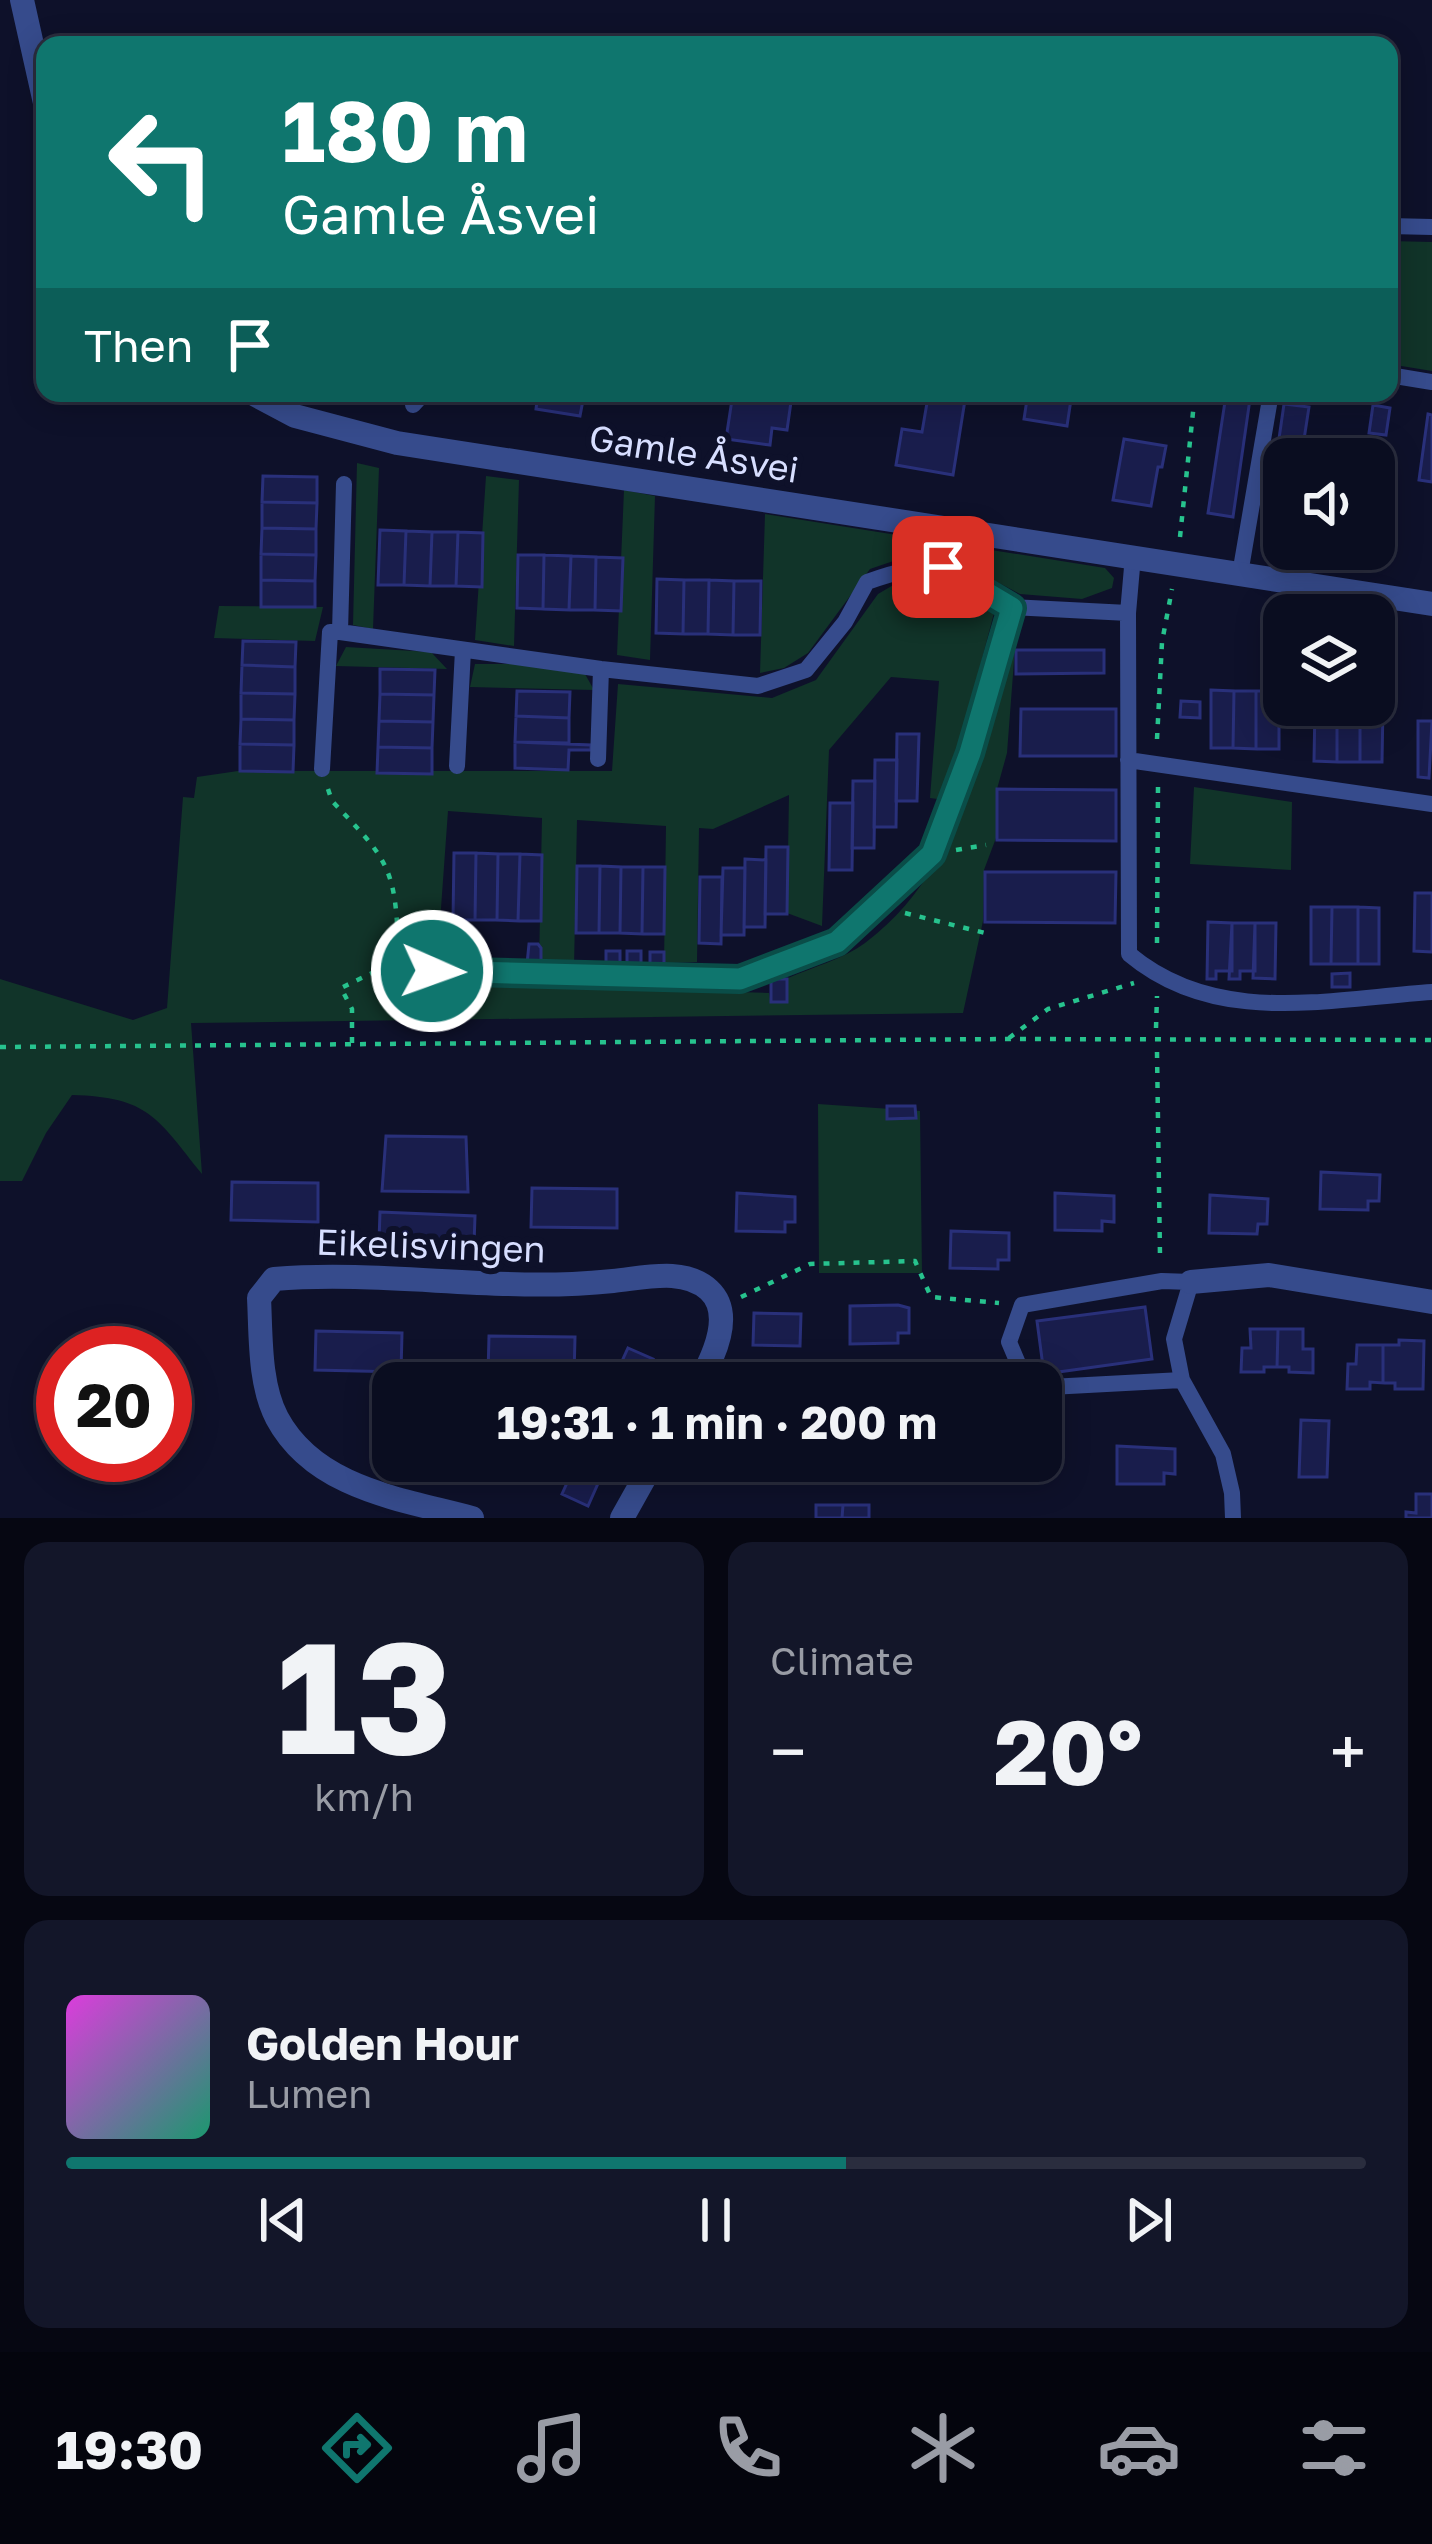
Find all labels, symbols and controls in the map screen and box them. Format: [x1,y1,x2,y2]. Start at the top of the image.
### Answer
text: 180 m [282,80,528,180]
icon: left [84,84,240,240]
text: Gamle Åsvei [282,181,599,246]
icon: arrive [217,312,283,378]
text: Then [84,318,193,372]
street label: Gamle Åsvei [586,414,802,491]
map controls [1263,438,1395,726]
button: sound [1263,438,1395,570]
pin [892,516,994,618]
icon: arrive [910,534,976,600]
button: layers [1263,594,1395,726]
position arrow [369,908,495,1034]
street label: Eikelisvingen [316,1220,546,1270]
speed limit sign: 20 [36,1326,192,1482]
text: 19:31 · 1 min · 200 m [497,1395,937,1449]
text: 13 [276,1601,452,1788]
text: Climate [770,1637,914,1684]
text: 20° [994,1697,1142,1805]
text: − [770,1711,806,1791]
text: + [1330,1711,1366,1791]
text: km/h [314,1773,414,1820]
text: Golden Hour [246,2016,519,2070]
text: Lumen [246,2070,372,2117]
icon: previous [250,2187,316,2253]
icon: pause [683,2187,749,2253]
icon: next [1116,2187,1182,2253]
icon: directions [315,2406,399,2490]
icon: music [510,2406,594,2490]
icon: phone [706,2406,790,2490]
icon: climate [901,2406,985,2490]
icon: car [1097,2406,1181,2490]
icon: filters [1292,2406,1376,2490]
text: 19:30 [56,2416,203,2481]

